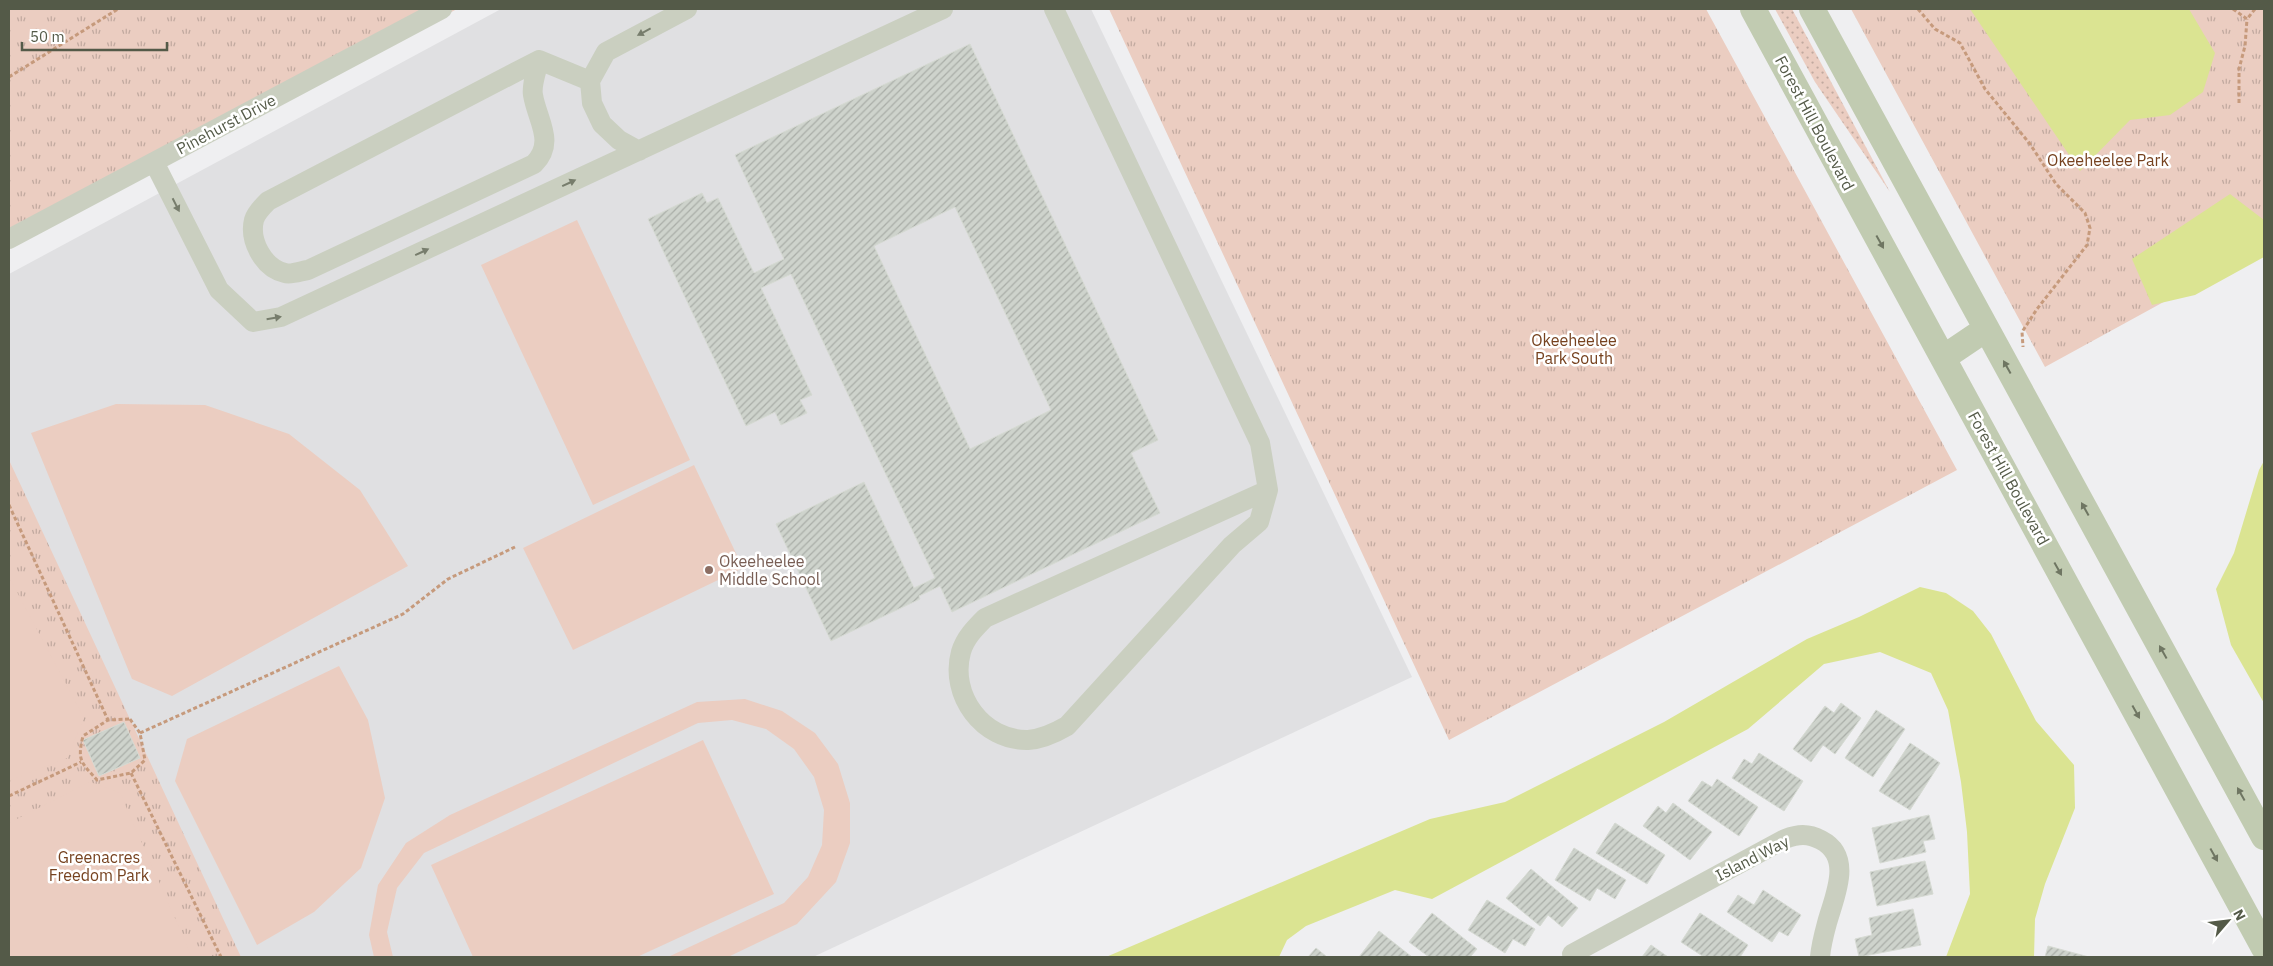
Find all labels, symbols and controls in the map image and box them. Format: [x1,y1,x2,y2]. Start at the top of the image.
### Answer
scale bar [22,20,168,52]
text: 50 m [30,27,65,46]
one-way arrow [637,28,651,36]
street label: Forest Hill Boulevard [1771,52,1859,194]
street label: Pinehurst Drive [173,89,279,159]
park label: Okeeheelee Park [2047,150,2169,170]
one-way arrow [562,179,576,187]
one-way arrow [172,198,180,212]
one-way arrow [1876,235,1884,250]
one-way arrow [415,248,429,256]
one-way arrow [266,314,282,322]
park label: Okeeheelee Park South [1531,330,1617,368]
one-way arrow [2003,359,2011,374]
street label: Forest Hill Boulevard [1964,408,2054,548]
one-way arrow [2081,502,2089,517]
place label: Okeeheelee Middle School [719,551,820,589]
one-way arrow [2054,562,2062,577]
marker: Okeeheelee Middle School [703,564,715,576]
one-way arrow [2159,645,2167,659]
one-way arrow [2132,705,2140,719]
one-way arrow [2237,787,2245,802]
street label: Island Way [1712,831,1792,885]
park label: Greenacres Freedom Park [49,847,150,885]
one-way arrow [2209,848,2218,862]
north arrow [2203,896,2253,946]
text: N [2229,906,2250,924]

